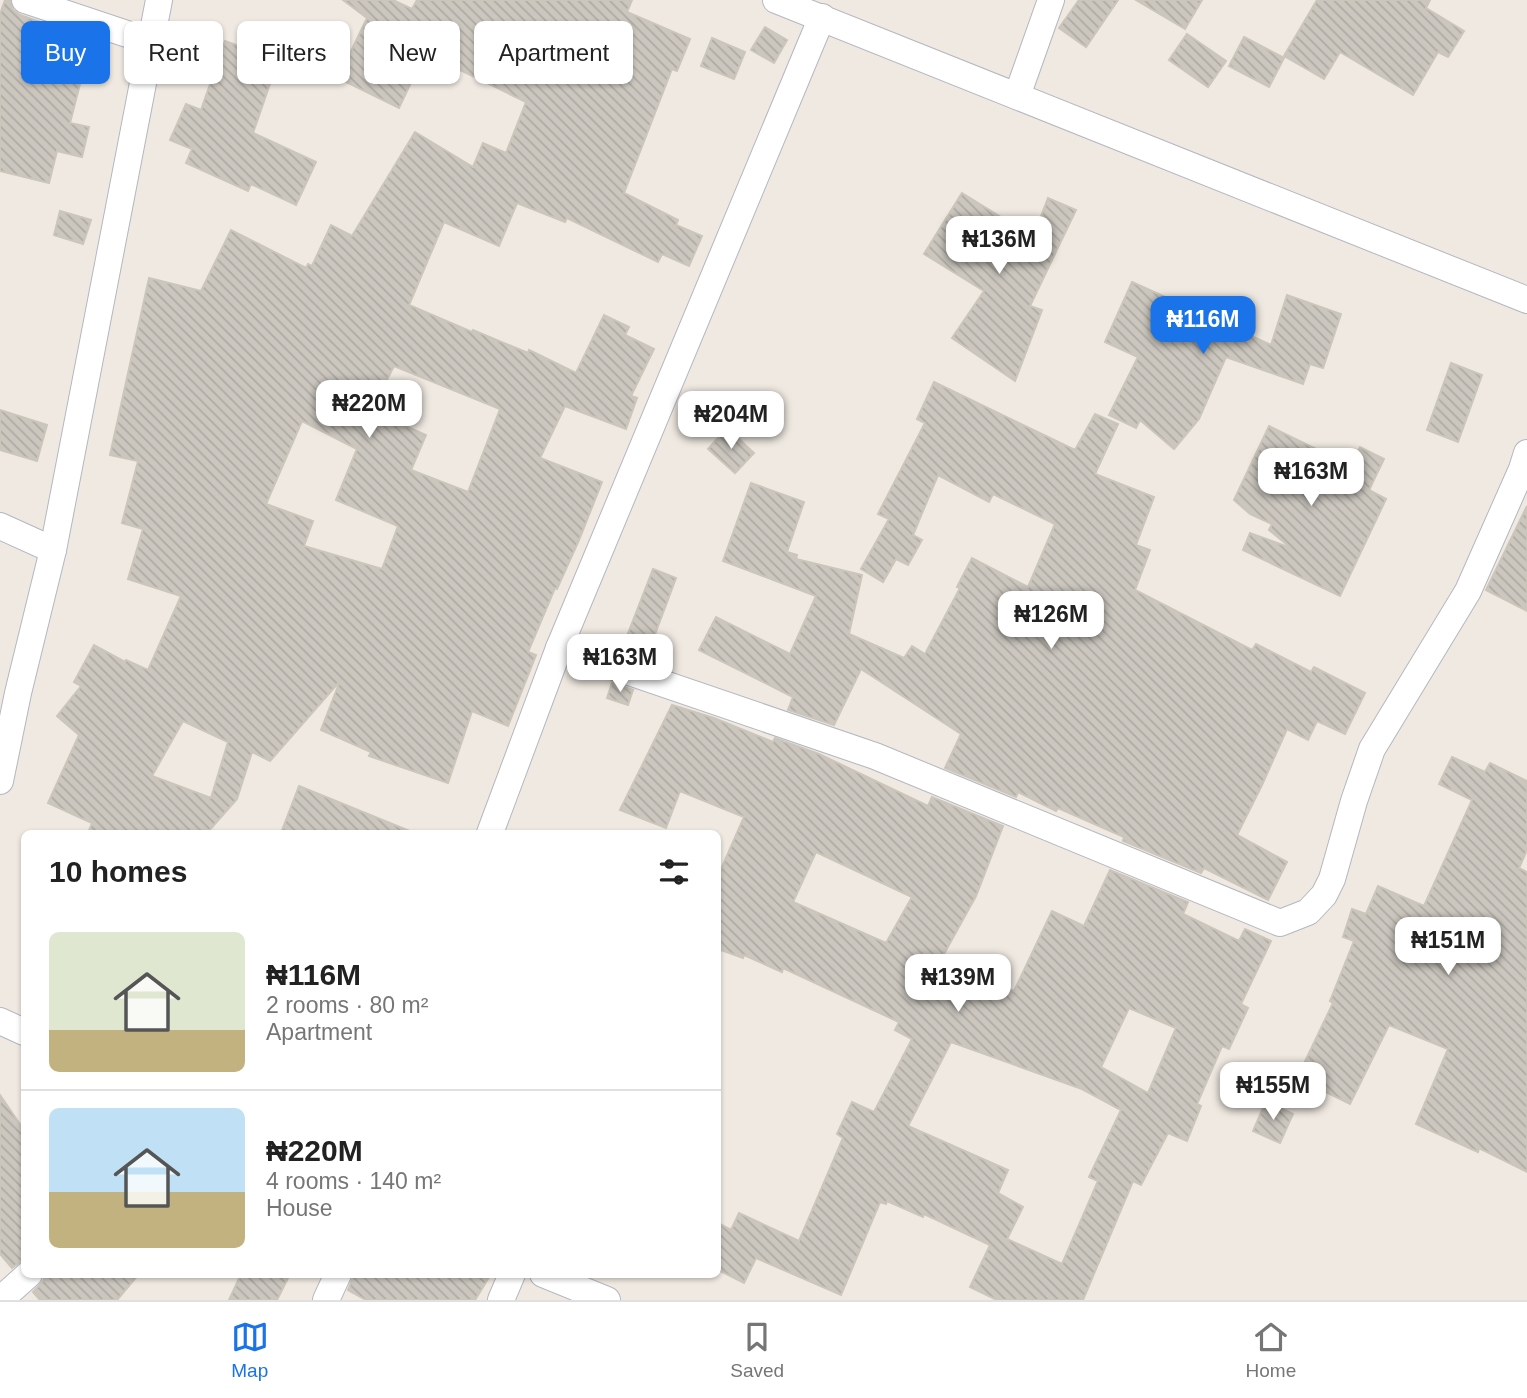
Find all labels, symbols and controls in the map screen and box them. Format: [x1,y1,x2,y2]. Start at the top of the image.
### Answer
chip: Buy [21,21,110,84]
chip: Rent [124,21,223,84]
chip: Filters [237,21,350,84]
chip: New [364,21,460,84]
chip: Apartment [474,21,633,84]
pin: ₦136M [950,216,1048,276]
text: ₦136M [962,226,1036,252]
pin: ₦116M [1154,296,1252,356]
text: ₦116M [1167,306,1239,332]
pin: ₦220M [320,380,418,440]
text: ₦220M [332,390,406,416]
pin: ₦204M [682,392,780,451]
text: ₦204M [694,401,768,427]
pin: ₦163M [1262,448,1360,508]
text: ₦163M [1274,458,1348,484]
pin: ₦126M [1002,592,1100,651]
text: ₦126M [1014,601,1088,627]
pin: ₦163M [571,634,669,694]
text: ₦163M [583,644,657,670]
icon: filters [655,853,693,891]
text: 10 homes [49,855,187,888]
pin: ₦151M [1399,918,1497,977]
text: ₦151M [1411,927,1485,953]
pin: ₦139M [909,954,1007,1014]
text: ₦116M [266,958,361,991]
icon: home [105,960,189,1044]
text: ₦139M [921,964,995,990]
text: 2 rooms · 80 m² [266,992,428,1018]
text: Apartment [266,1019,372,1045]
pin: ₦155M [1224,1062,1322,1122]
text: ₦155M [1236,1072,1310,1098]
text: ₦220M [266,1134,363,1167]
icon: home [105,1136,189,1220]
text: 4 rooms · 140 m² [266,1168,441,1194]
text: House [266,1195,332,1221]
tab: Map [231,1318,269,1382]
tab: Saved [730,1318,784,1382]
tab: Home [1246,1318,1296,1382]

